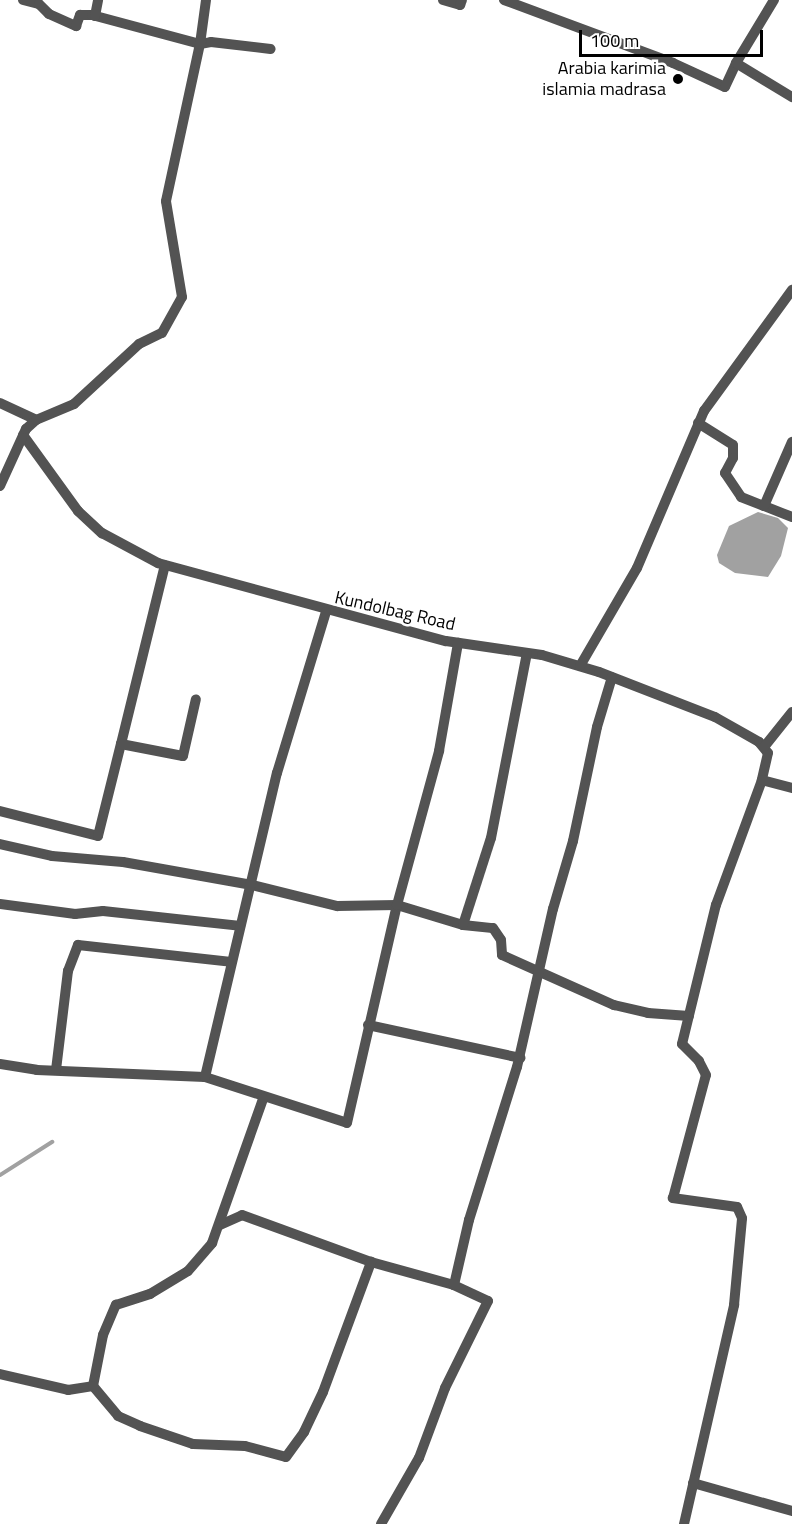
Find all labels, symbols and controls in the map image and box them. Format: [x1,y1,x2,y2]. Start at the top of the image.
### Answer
scale bar [582,18,766,56]
text: 100 m [590,27,639,54]
place label: Arabia karimia islamia madrasa [542,58,666,100]
marker: Arabia karimia islamia madrasa [671,72,685,86]
street label: Kundolbag Road [333,587,457,635]

